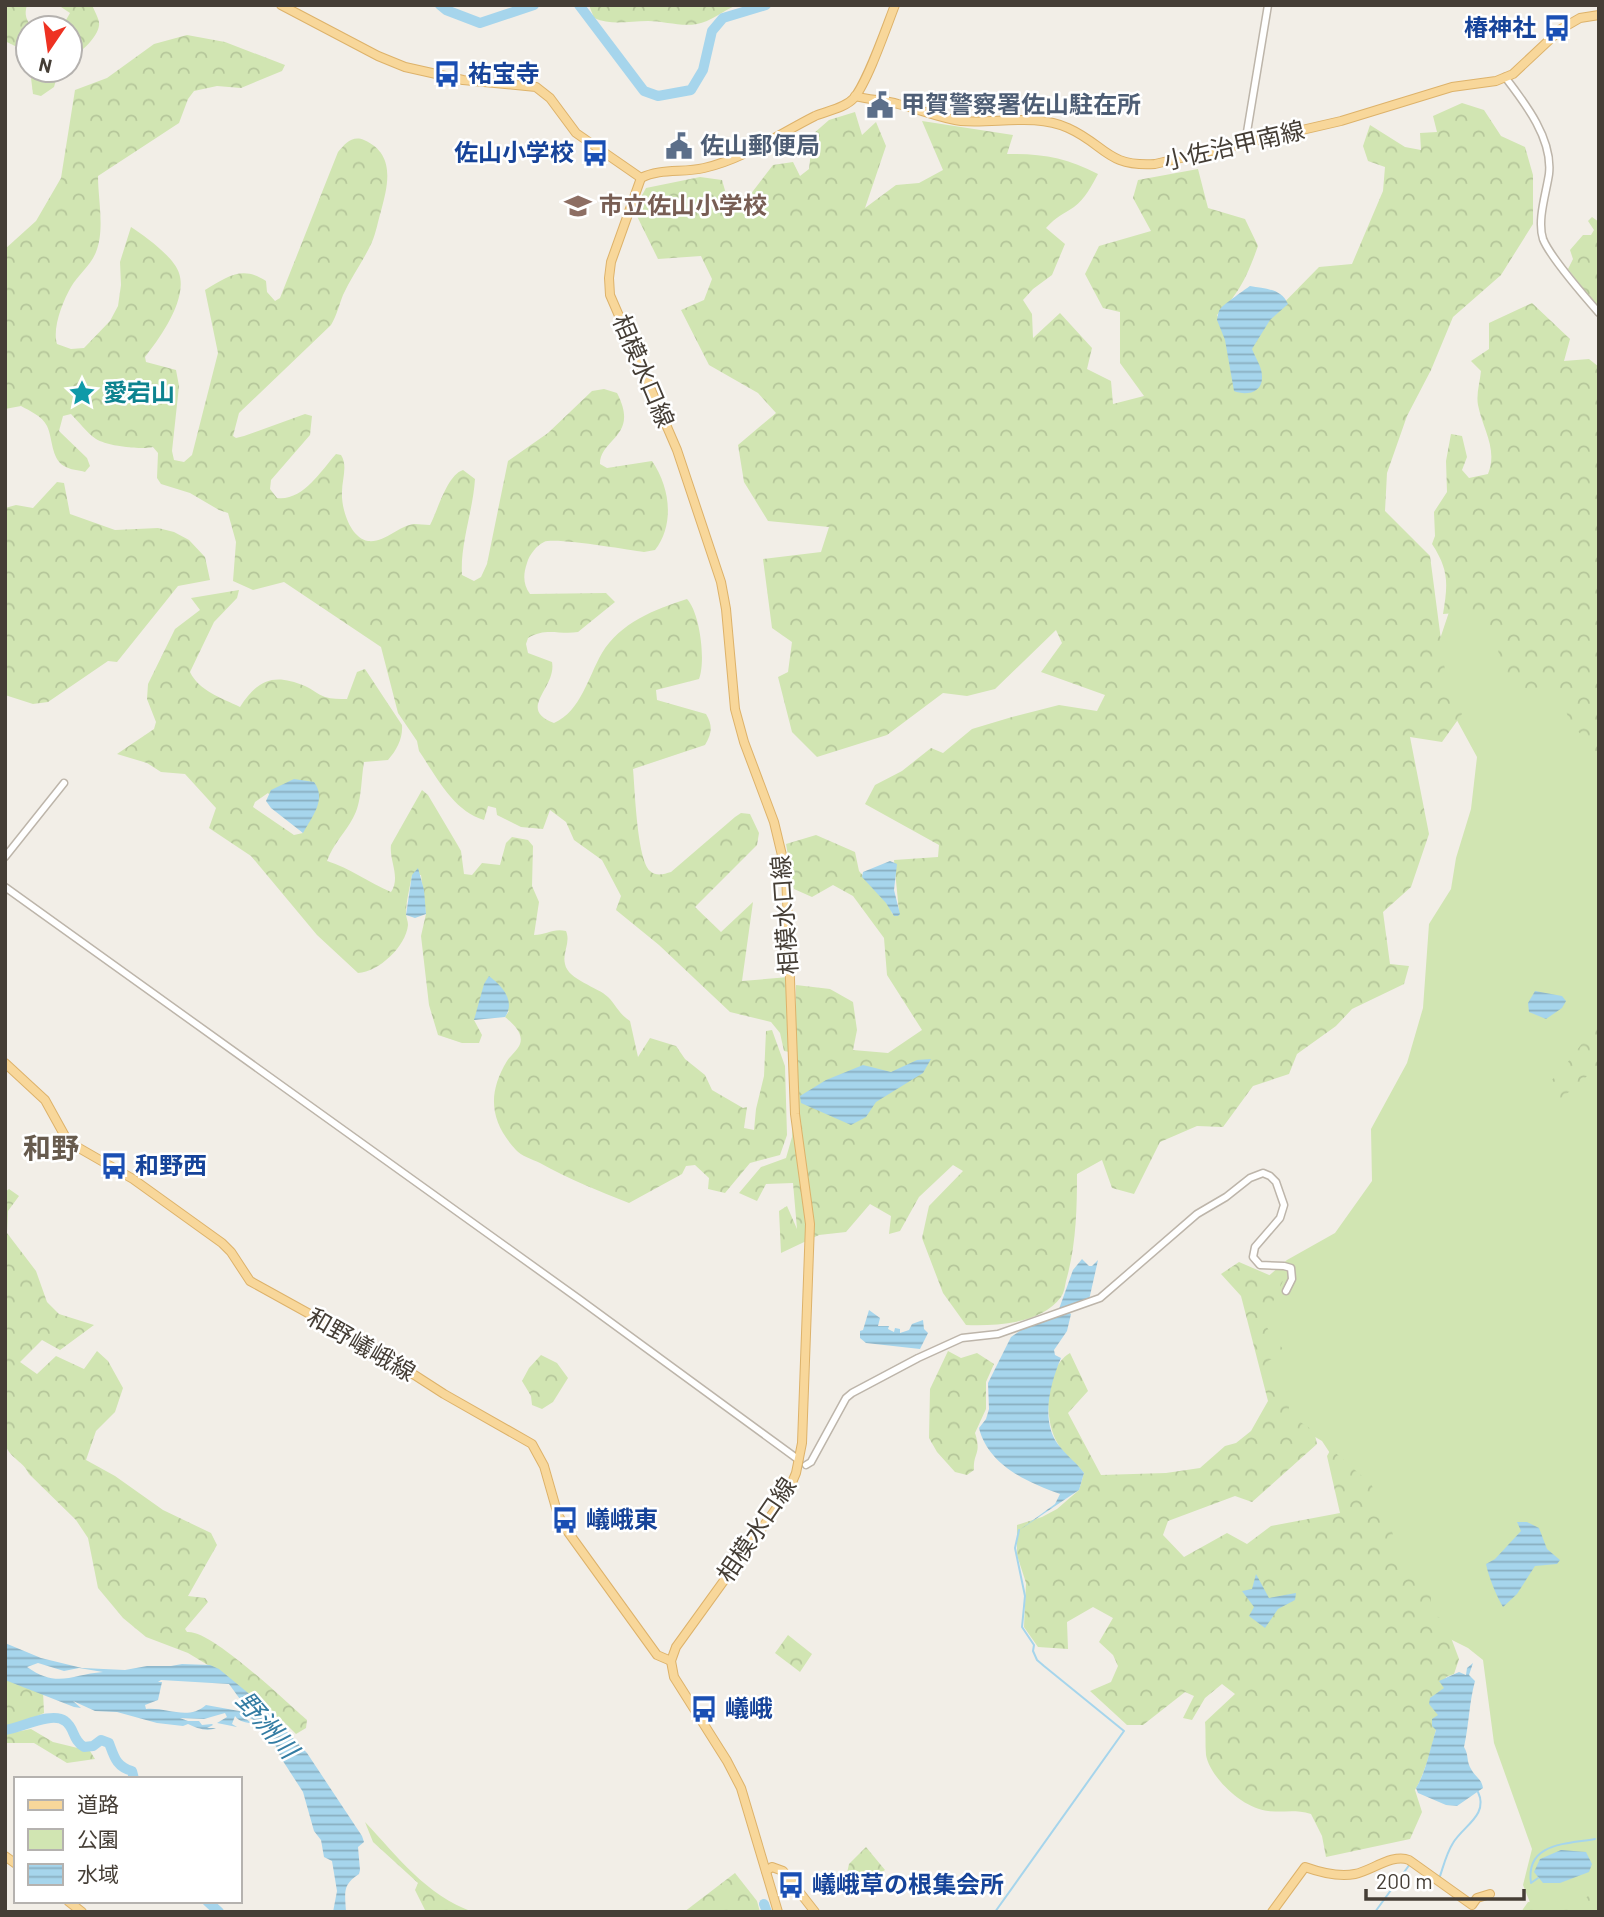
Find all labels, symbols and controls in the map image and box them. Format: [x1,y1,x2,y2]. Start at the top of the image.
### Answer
place label: 椿神社 [1464,12,1536,41]
bus stop icon: 椿神社 [1542,13,1572,43]
north arrow [14,14,84,84]
text: N [36,53,54,79]
place label: 祐宝寺 [468,58,540,87]
bus stop icon: 祐宝寺 [432,59,462,89]
place label: 甲賀警察署佐山駐在所 [901,89,1141,118]
public building icon: 甲賀警察署佐山駐在所 [865,90,895,120]
street label: 小佐治甲南線 [1160,114,1307,175]
place label: 佐山郵便局 [700,130,820,159]
public building icon: 佐山郵便局 [664,131,694,161]
place label: 佐山小学校 [454,137,574,166]
bus stop icon: 佐山小学校 [580,138,610,168]
place label: 市立佐山小学校 [599,190,767,219]
school or university icon: 市立佐山小学校 [563,191,593,221]
street label: 相模水口線 [608,310,681,431]
place label: 愛宕山 [103,377,175,406]
place icon: 愛宕山 [67,378,97,408]
street label: 相模水口線 [765,854,802,976]
district label: 和野 [23,1130,79,1164]
place label: 和野西 [135,1150,207,1179]
bus stop icon: 和野西 [99,1151,129,1181]
street label: 和野嶬峨線 [303,1301,421,1386]
street label: 相模水口線 [710,1471,801,1587]
place label: 嶬峨東 [586,1504,658,1533]
bus stop icon: 嶬峨東 [550,1505,580,1535]
water label: 野洲川 [231,1684,307,1766]
place label: 嶬峨 [725,1693,773,1722]
bus stop icon: 嶬峨 [689,1694,719,1724]
legend [14,1777,242,1903]
text: 道路 [77,1791,119,1816]
text: 公園 [77,1826,119,1851]
scale bar [1366,1857,1524,1901]
text: 水域 [77,1861,119,1886]
text: 200 m [1376,1868,1433,1893]
place label: 嶬峨草の根集会所 [812,1869,1004,1898]
bus stop icon: 嶬峨草の根集会所 [776,1870,806,1900]

